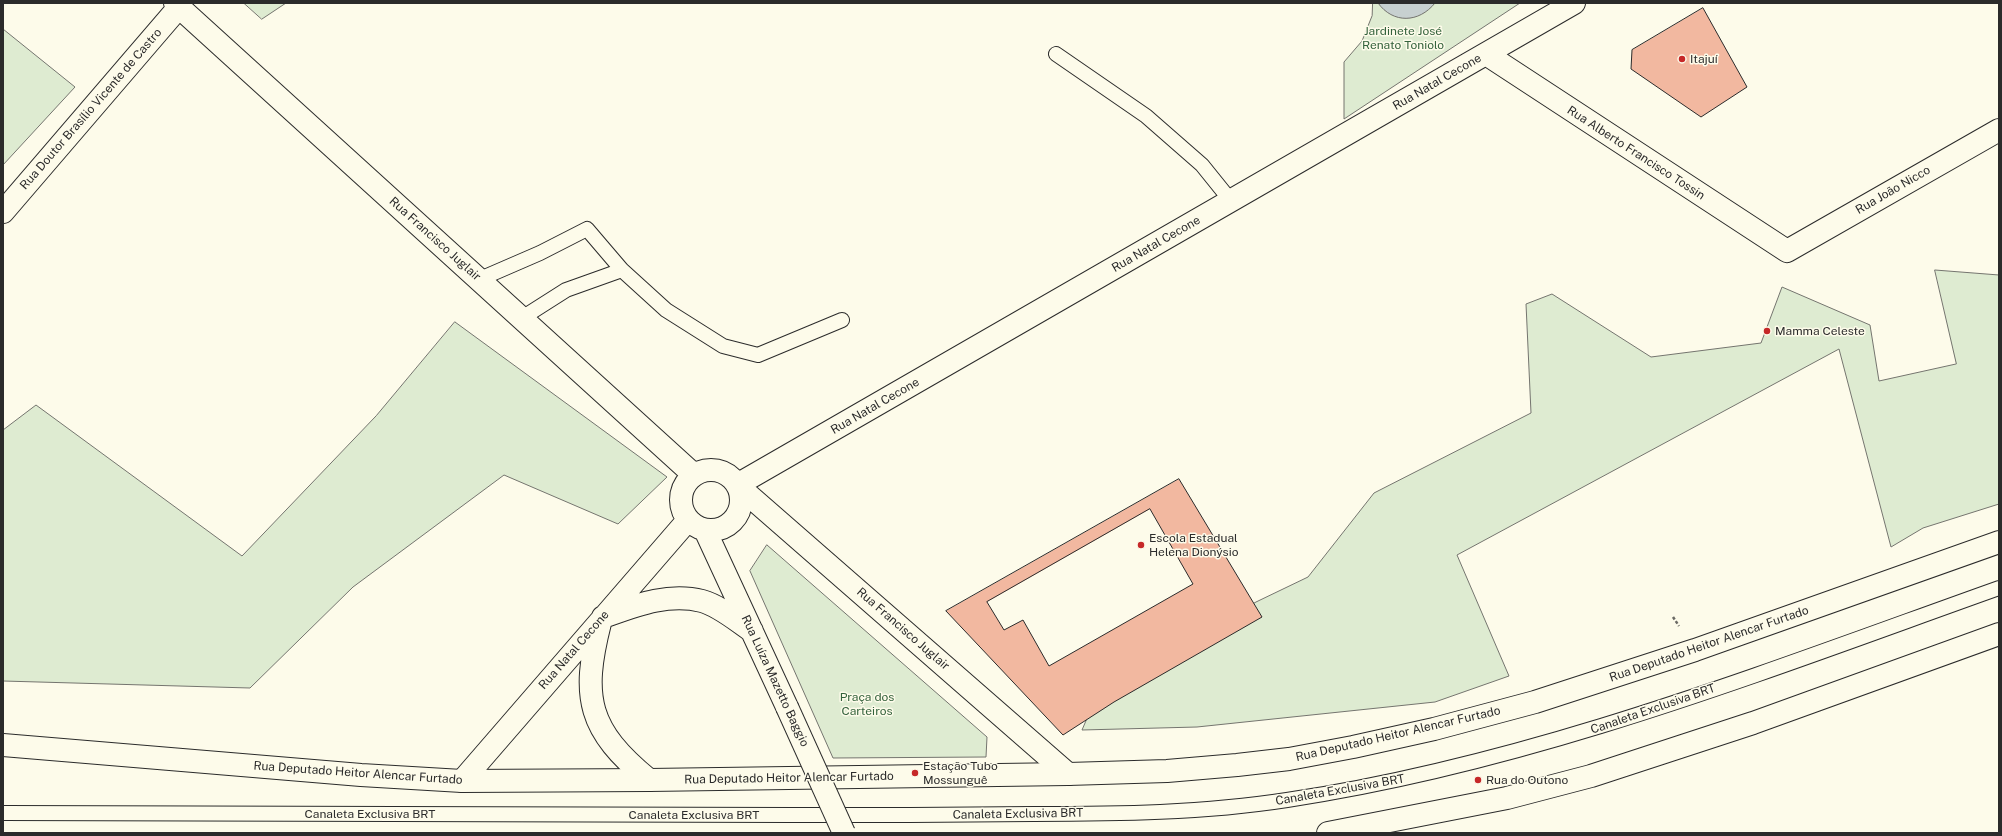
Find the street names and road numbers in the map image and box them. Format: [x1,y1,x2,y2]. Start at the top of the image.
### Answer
street label: Rua Doutor Brasílio Vicente de Castro [17,26,165,192]
street label: Rua Natal Cecone [1390,51,1484,113]
street label: Rua Alberto Francisco Tossin [1564,103,1708,203]
street label: Rua João Nicco [1853,163,1933,217]
street label: Rua Francisco Juglair [386,194,484,284]
street label: Rua Natal Cecone [1109,213,1203,275]
street label: Rua Natal Cecone [828,375,922,437]
street label: Rua Francisco Juglair [854,585,952,673]
street label: Rua Deputado Heitor Alencar Furtado [1608,603,1810,685]
street label: Rua Natal Cecone [536,608,612,692]
street label: Rua Luíza Mazetto Baggio [738,613,812,749]
street label: Canaleta Exclusiva BRT [1589,681,1717,737]
street label: Rua Deputado Heitor Alencar Furtado [1294,703,1502,765]
street label: Rua Deputado Heitor Alencar Furtado [253,759,463,787]
street label: Rua Deputado Heitor Alencar Furtado [684,769,894,787]
street label: Canaleta Exclusiva BRT [1274,772,1406,808]
street label: Canaleta Exclusiva BRT [952,806,1084,822]
street label: Canaleta Exclusiva BRT [305,807,435,821]
street label: Canaleta Exclusiva BRT [629,808,759,822]

